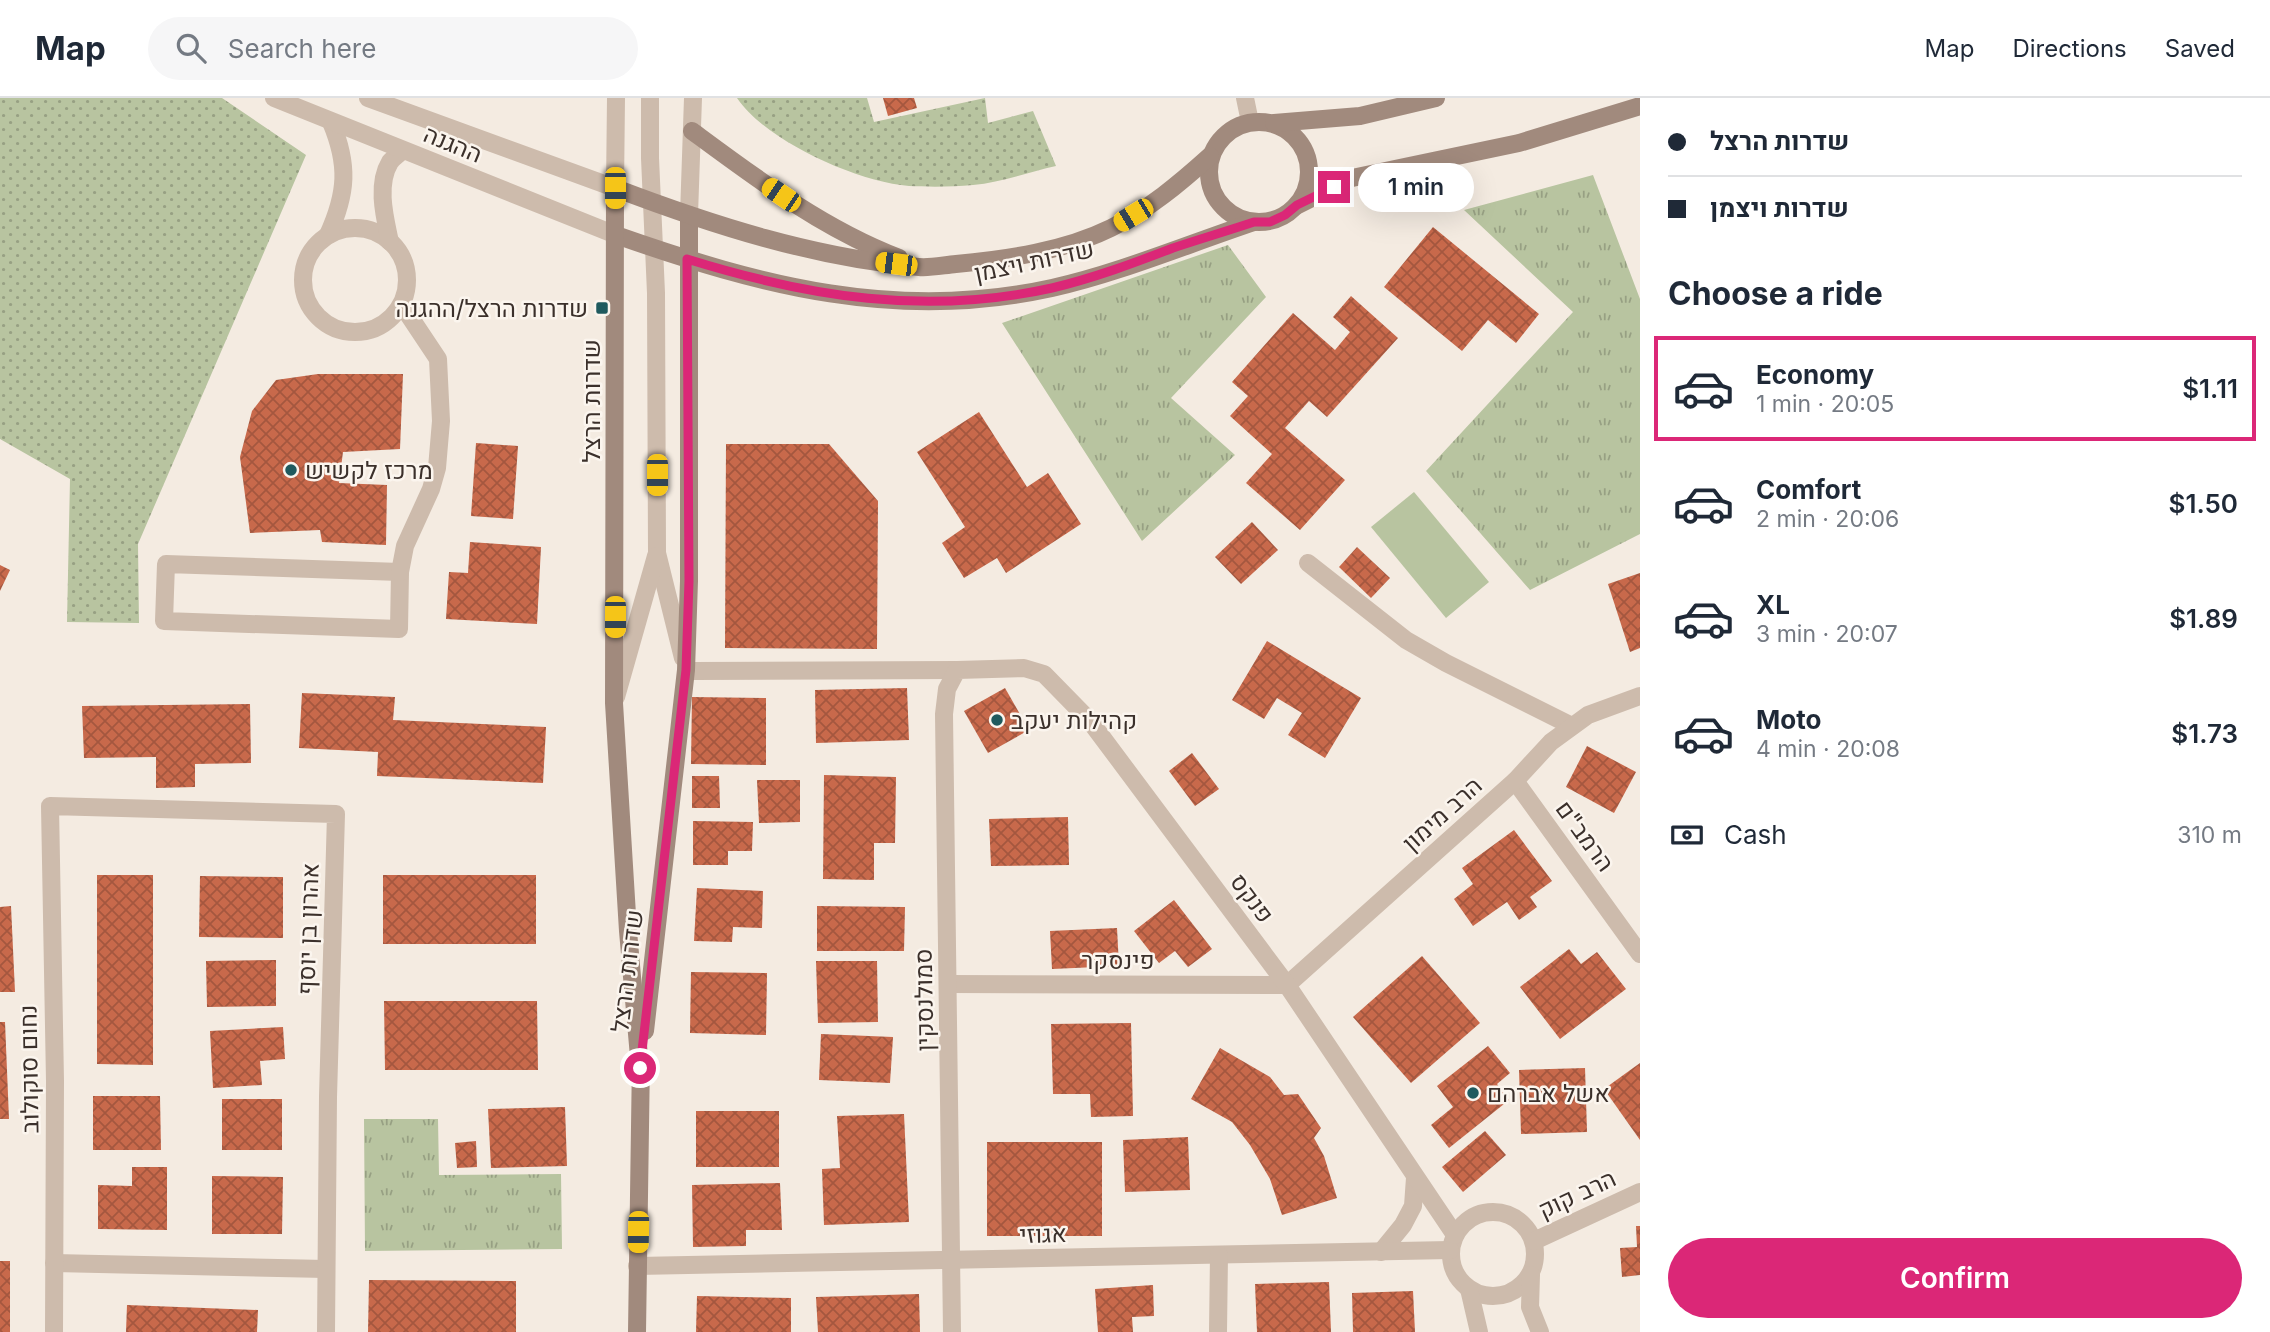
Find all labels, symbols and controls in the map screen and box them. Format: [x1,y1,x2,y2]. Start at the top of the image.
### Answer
search box [148,17,638,80]
text: Map [35,28,106,68]
icon: search [172,29,210,67]
text: Search here [228,33,376,64]
text: Map [1925,34,1974,63]
text: Directions [2012,34,2127,63]
text: Saved [2165,34,2235,63]
street label: ההגנה [420,119,486,169]
text: שדרות הרצל [1710,125,1849,156]
callout: 1 min [1358,162,1474,212]
car [605,167,626,209]
route end [1318,171,1350,203]
text: 1 min [1388,173,1444,201]
car [758,175,805,215]
text: שדרות ויצמן [1710,192,1849,223]
car [1110,195,1157,235]
street label: שדרות ויצמן [971,234,1097,288]
car [874,251,919,277]
text: Choose a ride [1668,274,1883,313]
place label: שדרות הרצל/ההגנה [396,294,588,323]
marker: שדרות הרצל/ההגנה [594,300,610,316]
street label: שדרות הרצל [577,339,606,463]
icon: car [1672,357,1735,420]
text: Economy [1756,359,1874,390]
text: $1.11 [2182,373,2238,404]
text: 1 min · 20:05 [1756,390,1894,418]
car [647,454,668,496]
place label: מרכז לקשיש [305,456,433,485]
marker: מרכז לקשיש [283,462,299,478]
icon: car [1672,472,1735,535]
text: Comfort [1756,474,1861,505]
text: $1.50 [2169,488,2238,519]
text: 2 min · 20:06 [1756,505,1899,533]
icon: car [1672,587,1735,650]
text: XL [1756,589,1790,620]
car [605,596,626,638]
text: $1.89 [2169,603,2238,634]
text: 3 min · 20:07 [1756,620,1898,648]
icon: car [1672,702,1735,765]
text: Moto [1756,704,1821,735]
place label: קהילות יעקב [1011,706,1137,735]
marker: קהילות יעקב [989,712,1005,728]
text: $1.73 [2171,718,2238,749]
text: 4 min · 20:08 [1756,735,1900,763]
street label: הרב מימון [1396,771,1488,857]
street label: הרמב"ם [1550,795,1620,877]
icon: cash [1668,816,1706,854]
text: Cash [1724,819,1787,850]
text: 310 m [2177,821,2242,849]
street label: אהרון בן יוסף [291,862,325,996]
street label: פנקס [1224,868,1280,928]
street label: שדרות הרצל [605,908,649,1034]
street label: פינסקר [1082,946,1154,975]
street label: סמולנסקין [909,948,939,1052]
street label: נחום סוקולוב [13,1004,45,1134]
route start [624,1052,656,1084]
place label: אשל אברהם [1487,1079,1610,1108]
marker: אשל אברהם [1465,1085,1481,1101]
street label: הרב קוק [1534,1163,1620,1225]
car [628,1211,649,1253]
street label: אגוזי [1019,1219,1067,1249]
button: Confirm [1668,1238,2242,1318]

